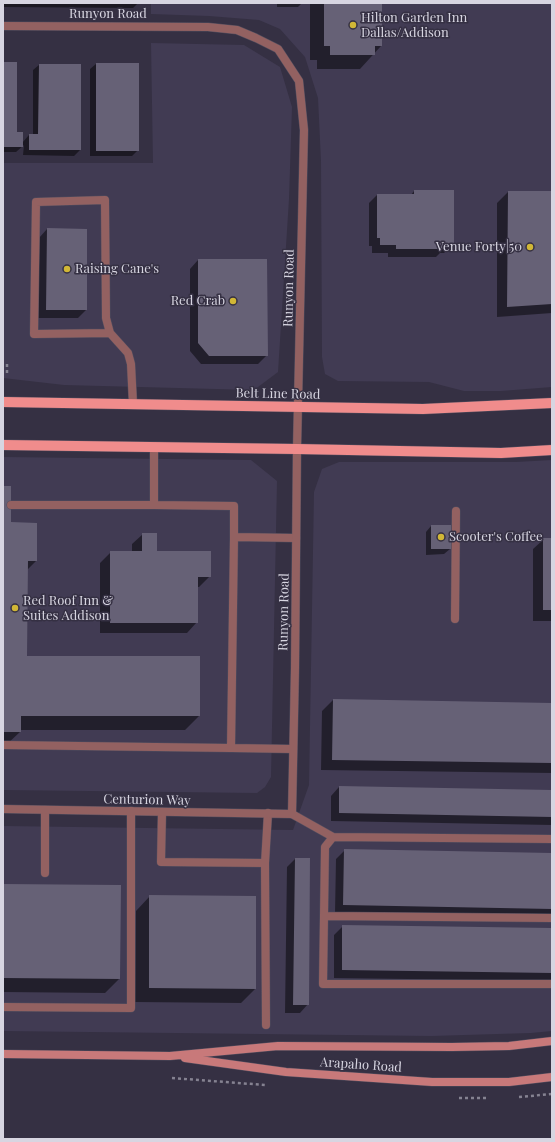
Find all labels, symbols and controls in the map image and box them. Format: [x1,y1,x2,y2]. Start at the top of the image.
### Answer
street label: Runyon Road [69,6,147,22]
place label: Hilton Garden Inn Dallas/Addison [361,10,467,41]
marker: Hilton Garden Inn Dallas/Addison [348,20,358,30]
place label: Venue Forty|50 [436,239,522,255]
marker: Venue Forty|50 [525,242,535,252]
street label: Runyon Road [281,249,297,327]
place label: Raising Cane's [75,261,159,277]
marker: Raising Cane's [62,264,72,274]
place label: Red Crab [171,293,225,309]
marker: Red Crab [228,296,238,306]
street label: Belt Line Road [235,385,321,403]
place label: Scooter's Coffee [449,529,543,545]
marker: Scooter's Coffee [436,532,446,542]
street label: Runyon Road [276,573,292,651]
place label: Red Roof Inn & Suites Addison [23,593,113,624]
marker: Red Roof Inn & Suites Addison [10,603,20,613]
street label: Centurion Way [103,791,191,809]
street label: Arapaho Road [320,1054,402,1076]

